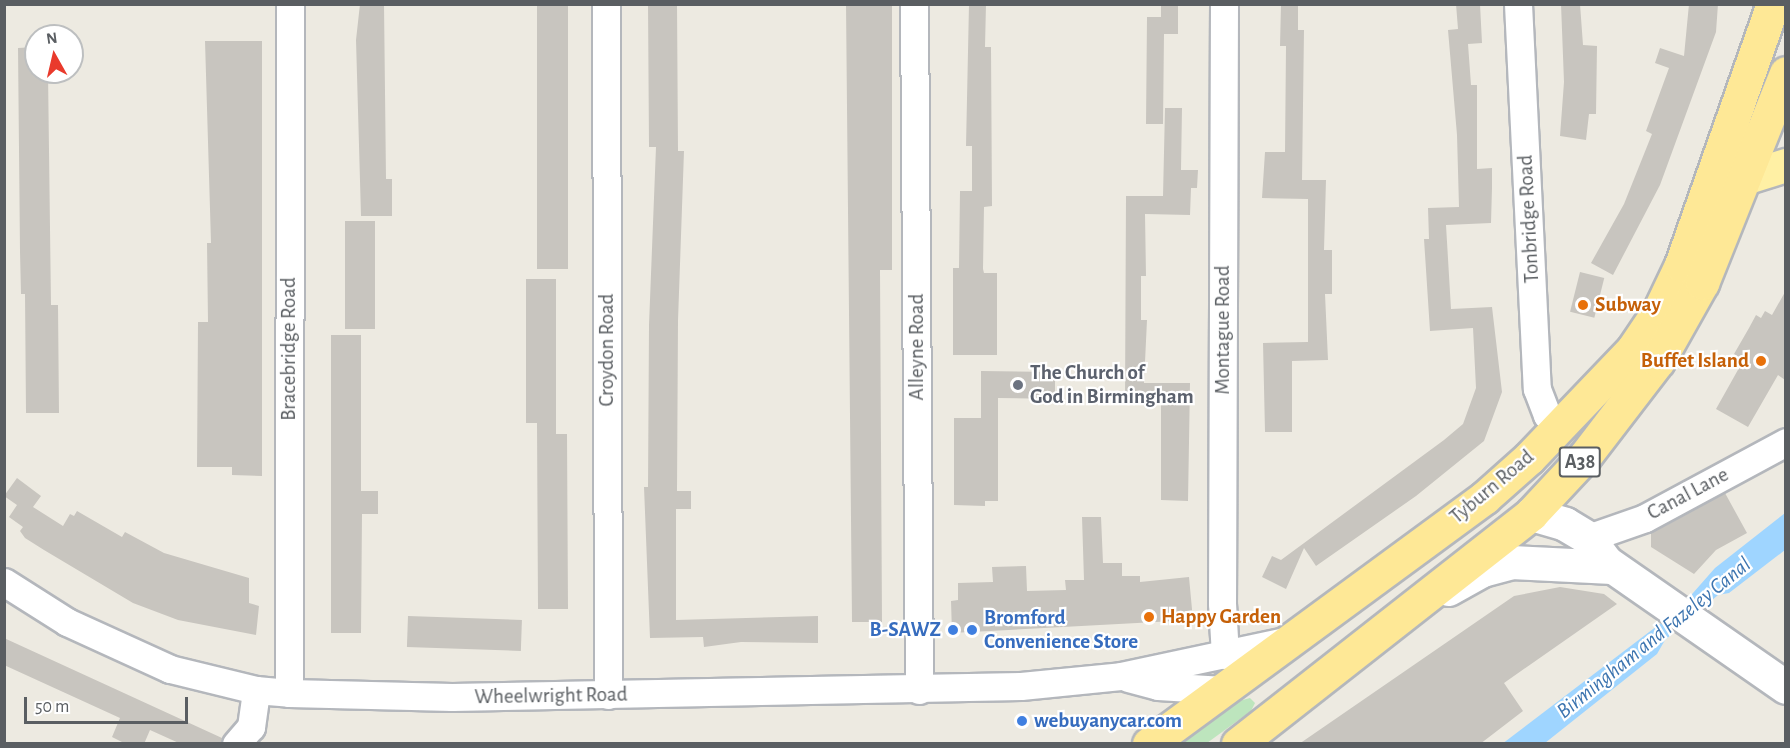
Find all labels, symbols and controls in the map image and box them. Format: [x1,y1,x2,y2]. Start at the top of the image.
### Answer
north arrow [24,24,84,84]
text: N [45,29,58,47]
street label: Tonbridge Road [1513,154,1545,284]
street label: Montague Road [1210,265,1236,395]
street label: Bracebridge Road [276,277,302,421]
place label: Subway [1595,292,1661,318]
street label: Croydon Road [594,293,620,407]
street label: Alleyne Road [904,294,930,400]
marker: Subway [1576,298,1590,312]
place label: Buffet Island [1641,348,1749,374]
marker: Buffet Island [1754,354,1768,368]
place label: The Church of God in Birmingham [1030,360,1194,410]
marker: The Church of God in Birmingham [1011,378,1025,392]
street label: Tyburn Road [1445,445,1539,529]
road number: A38 [1558,445,1602,479]
street label: Canal Lane [1643,462,1733,526]
water label: Birmingham and Fazeley Canal [1551,551,1757,725]
place label: Happy Garden [1161,604,1281,630]
place label: Bromford Convenience Store [984,605,1138,655]
marker: Happy Garden [1142,610,1156,624]
place label: B-SAWZ [870,617,941,643]
marker: B-SAWZ [946,623,960,637]
marker: Bromford Convenience Store [965,623,979,637]
street label: Wheelwright Road [474,682,628,710]
scale bar [27,685,190,723]
text: 50 m [35,698,69,716]
place label: webuyanycar.com [1034,708,1182,734]
marker: webuyanycar.com [1015,714,1029,728]

